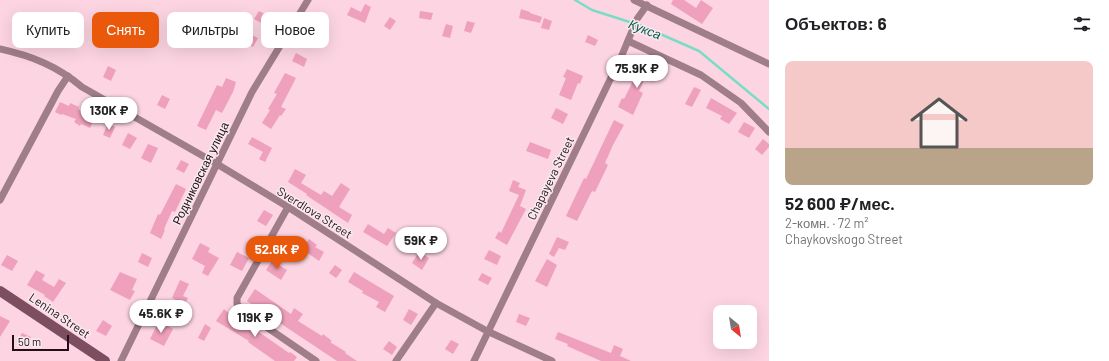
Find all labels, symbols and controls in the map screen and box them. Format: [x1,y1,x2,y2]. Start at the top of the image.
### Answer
chip: Купить [12,12,84,48]
chip: Снять [92,12,159,48]
chip: Фильтры [167,12,253,48]
chip: Новое [261,12,329,48]
text: Объектов: 6 [785,13,887,33]
icon: filters [1071,13,1093,35]
water label: Кукса [626,15,664,43]
pin: 75.9K ₽ [600,55,674,89]
text: 75.9K ₽ [615,60,659,76]
icon: home [903,87,975,159]
pin: 130K ₽ [76,97,142,131]
text: 130K ₽ [90,102,128,118]
street label: Родниковская улица [169,119,232,227]
street label: Chapayeva Street [524,134,576,222]
street label: Sverdlova Street [275,183,355,241]
text: 52 600 ₽/мес. [785,193,895,213]
text: 2-комн. · 72 m² [785,215,869,231]
pin: 59K ₽ [393,227,449,261]
text: Chaykovskogo Street [785,231,903,247]
text: 59K ₽ [404,232,438,248]
pin: 52.6K ₽ [240,236,314,270]
text: 52.6K ₽ [255,241,299,257]
street label: Lenina Street [27,289,93,341]
pin: 45.6K ₽ [124,300,198,334]
pin: 119K ₽ [222,304,288,338]
text: 45.6K ₽ [138,305,184,321]
north arrow [713,305,757,349]
map controls [713,305,757,349]
text: 119K ₽ [237,309,273,325]
scale bar [12,333,69,352]
text: 50 m [18,335,41,348]

